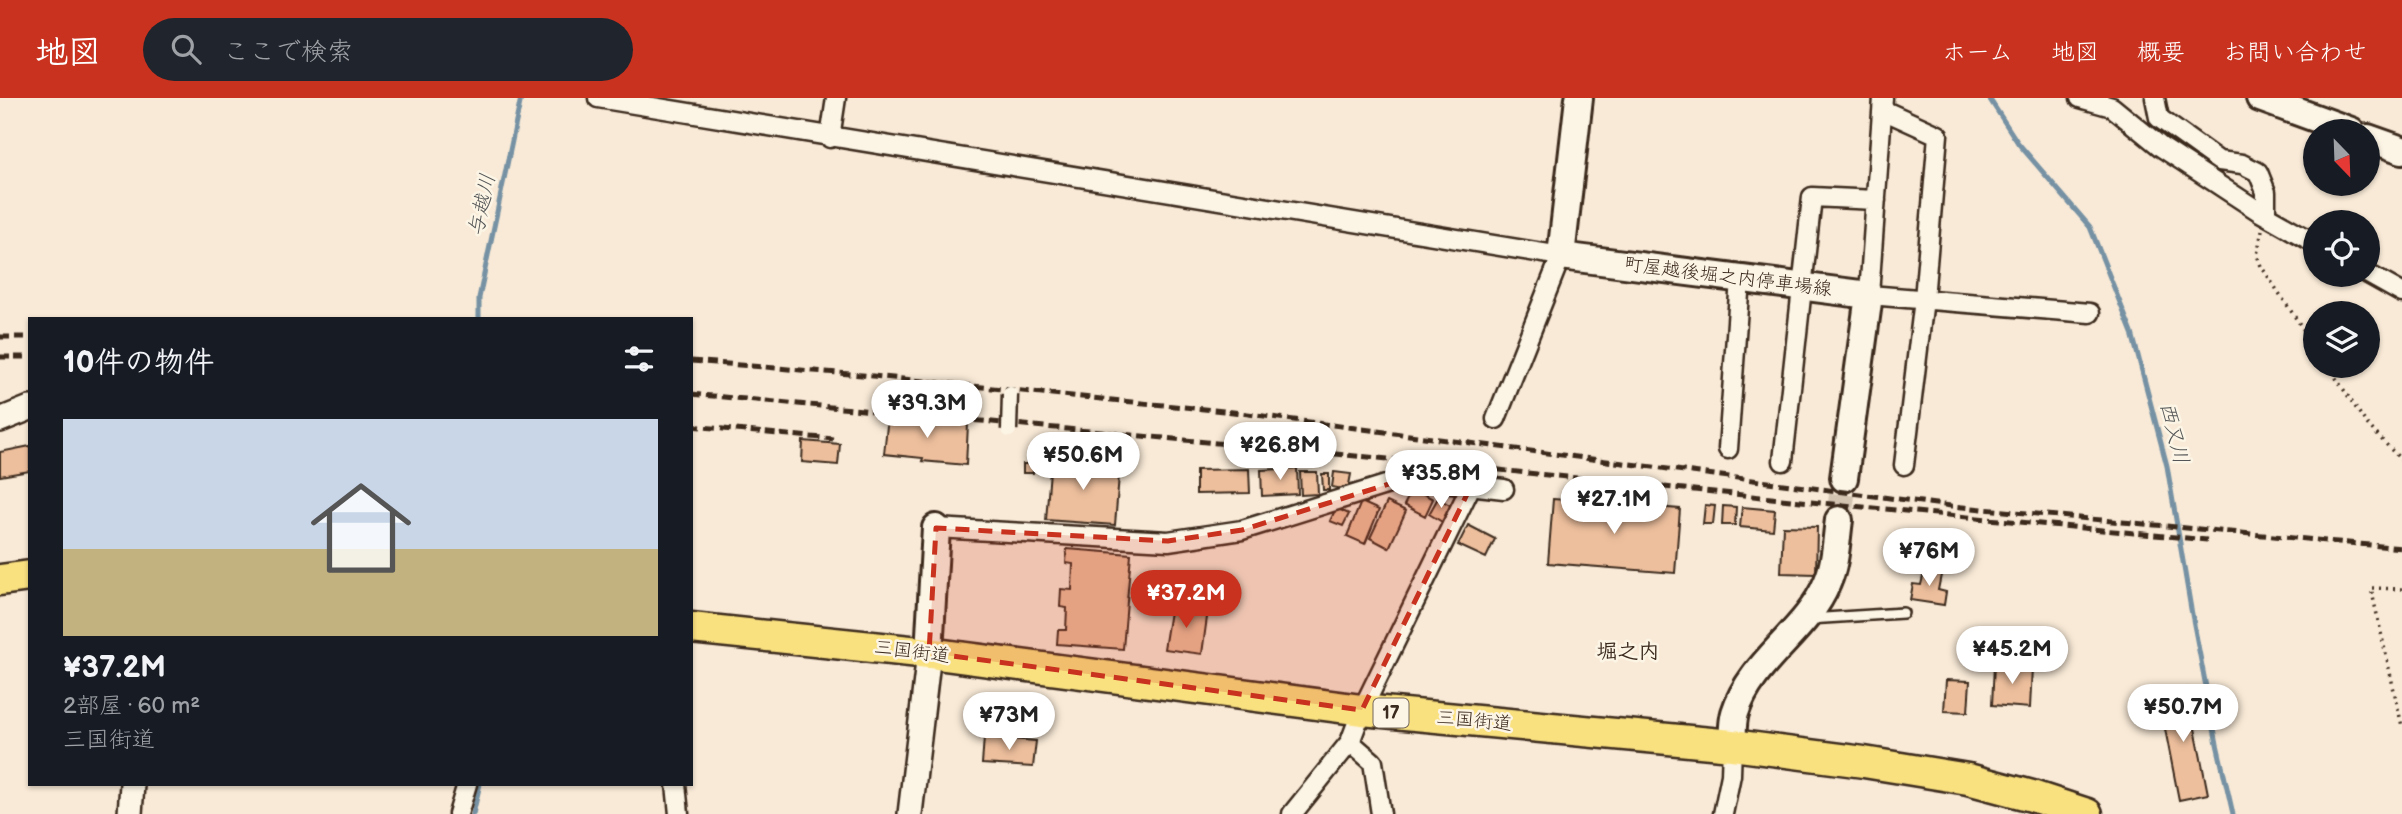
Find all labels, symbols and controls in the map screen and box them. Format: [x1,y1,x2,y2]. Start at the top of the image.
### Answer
search box [143,18,633,81]
icon: search [167,30,205,68]
text: 地図 [35,33,101,73]
text: ここで検索 [223,37,353,68]
text: ホーム [1942,38,2013,67]
text: 地図 [2051,38,2099,67]
text: 概要 [2137,38,2185,67]
text: お問い合わせ [2223,38,2367,67]
north arrow [2303,119,2380,196]
map controls [2303,119,2380,378]
water label: 与越川 [463,172,501,238]
button: locate [2303,210,2380,287]
street label: 町屋越後堀之内停車場線 [1623,253,1833,301]
button: layers [2303,301,2380,378]
icon: filters [620,340,658,378]
text: 10件の物件 [63,345,214,381]
pin: ¥39.3M [870,380,984,440]
text: ¥39.3M [887,389,967,417]
water label: 西又川 [2154,399,2194,467]
pin: ¥26.8M [1223,422,1337,482]
text: ¥26.8M [1240,431,1320,459]
pin: ¥50.6M [1026,432,1140,492]
text: ¥50.6M [1043,441,1123,469]
pin: ¥35.8M [1384,450,1498,510]
text: ¥35.8M [1401,459,1481,487]
icon: home [298,465,424,591]
pin: ¥27.1M [1557,476,1671,536]
text: ¥27.1M [1577,485,1651,513]
pin: ¥76M [1888,528,1970,588]
text: ¥76M [1899,537,1959,565]
pin: ¥37.2M [1129,570,1243,630]
text: ¥37.2M [1147,579,1225,607]
pin: ¥45.2M [1955,626,2069,686]
text: ¥45.2M [1972,635,2052,663]
street label: 三国街道 [873,636,951,668]
district label: 堀之内 [1597,639,1660,664]
text: ¥37.2M [63,650,166,686]
pin: ¥50.7M [2126,684,2240,744]
text: 2部屋 · 60 m² [63,692,200,720]
pin: ¥73M [968,692,1050,752]
text: ¥50.7M [2143,693,2223,721]
road number: 17 [1374,698,1408,728]
text: ¥73M [979,701,1039,729]
street label: 三国街道 [1435,706,1513,736]
text: 三国街道 [63,726,155,754]

